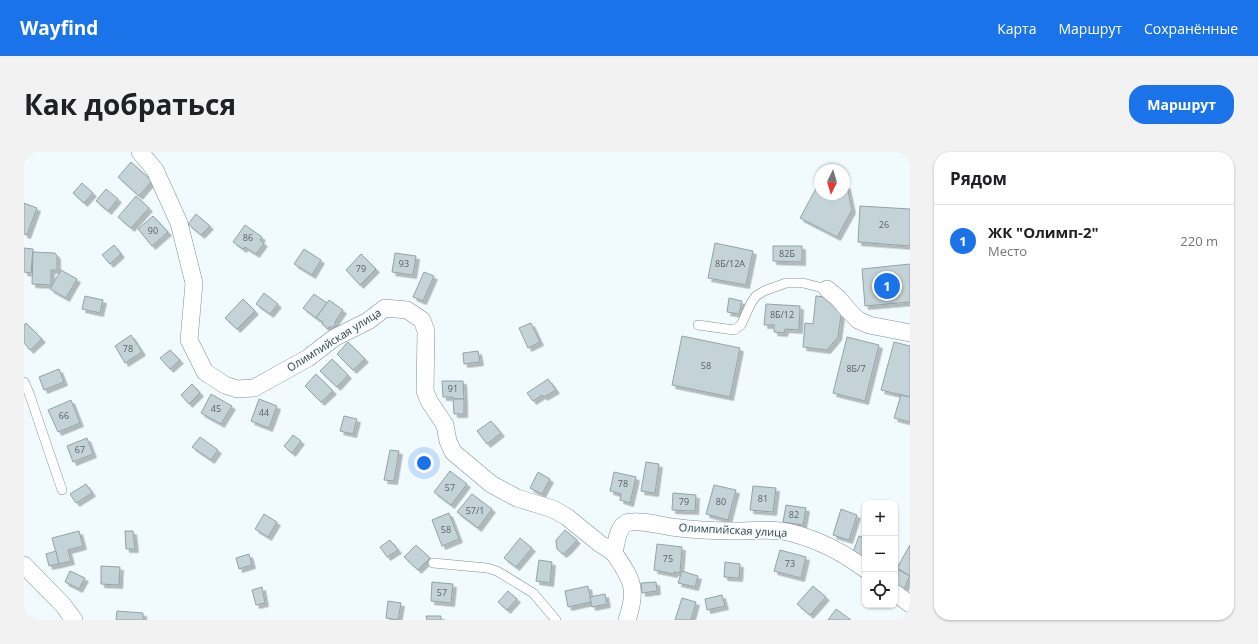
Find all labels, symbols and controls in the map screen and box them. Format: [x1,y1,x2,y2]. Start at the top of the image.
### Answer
text: Wayfind [20,15,98,41]
text: Карта [997,19,1036,38]
text: Маршрут [1058,19,1122,38]
text: Сохранённые [1144,19,1238,38]
text: Как добраться [24,85,236,123]
button: Маршрут [1129,85,1234,124]
north arrow [814,164,850,200]
text: Рядом [950,167,1007,190]
house number: 26 [879,218,889,231]
text: ЖК "Олимп-2" [988,222,1099,242]
house number: 90 [148,224,158,237]
house number: 86 [243,231,253,244]
text: 1 [959,232,967,250]
text: 220 m [1180,232,1218,250]
text: Место [988,242,1027,260]
house number: 82Б [779,247,795,260]
house number: 93 [399,257,409,270]
house number: 8Б/12А [715,257,745,270]
house number: 79 [356,262,366,275]
pin: 1 [874,271,900,301]
street label: Олимпийская улица [284,304,384,375]
house number: 8Б/12 [770,308,794,321]
house number: 78 [123,342,133,355]
house number: 58 [701,359,711,372]
house number: 8Б/7 [846,362,866,375]
house number: 91 [448,382,458,395]
house number: 45 [211,402,221,415]
house number: 44 [259,406,269,419]
house number: 66 [59,409,69,422]
house number: 67 [75,443,85,456]
your location [414,453,434,473]
house number: 78 [618,477,628,490]
house number: 57 [445,481,455,494]
house number: 81 [758,492,768,505]
house number: 79 [679,495,689,508]
house number: 80 [716,495,726,508]
map controls [862,500,898,608]
button: + [862,500,898,536]
house number: 57/1 [466,504,484,517]
house number: 82 [789,508,799,521]
street label: Олимпийская улица [678,519,788,540]
house number: 58 [441,523,451,536]
button: − [862,536,898,572]
house number: 75 [663,552,673,565]
house number: 73 [785,557,795,570]
button: locate [862,572,898,608]
house number: 57 [437,586,447,599]

